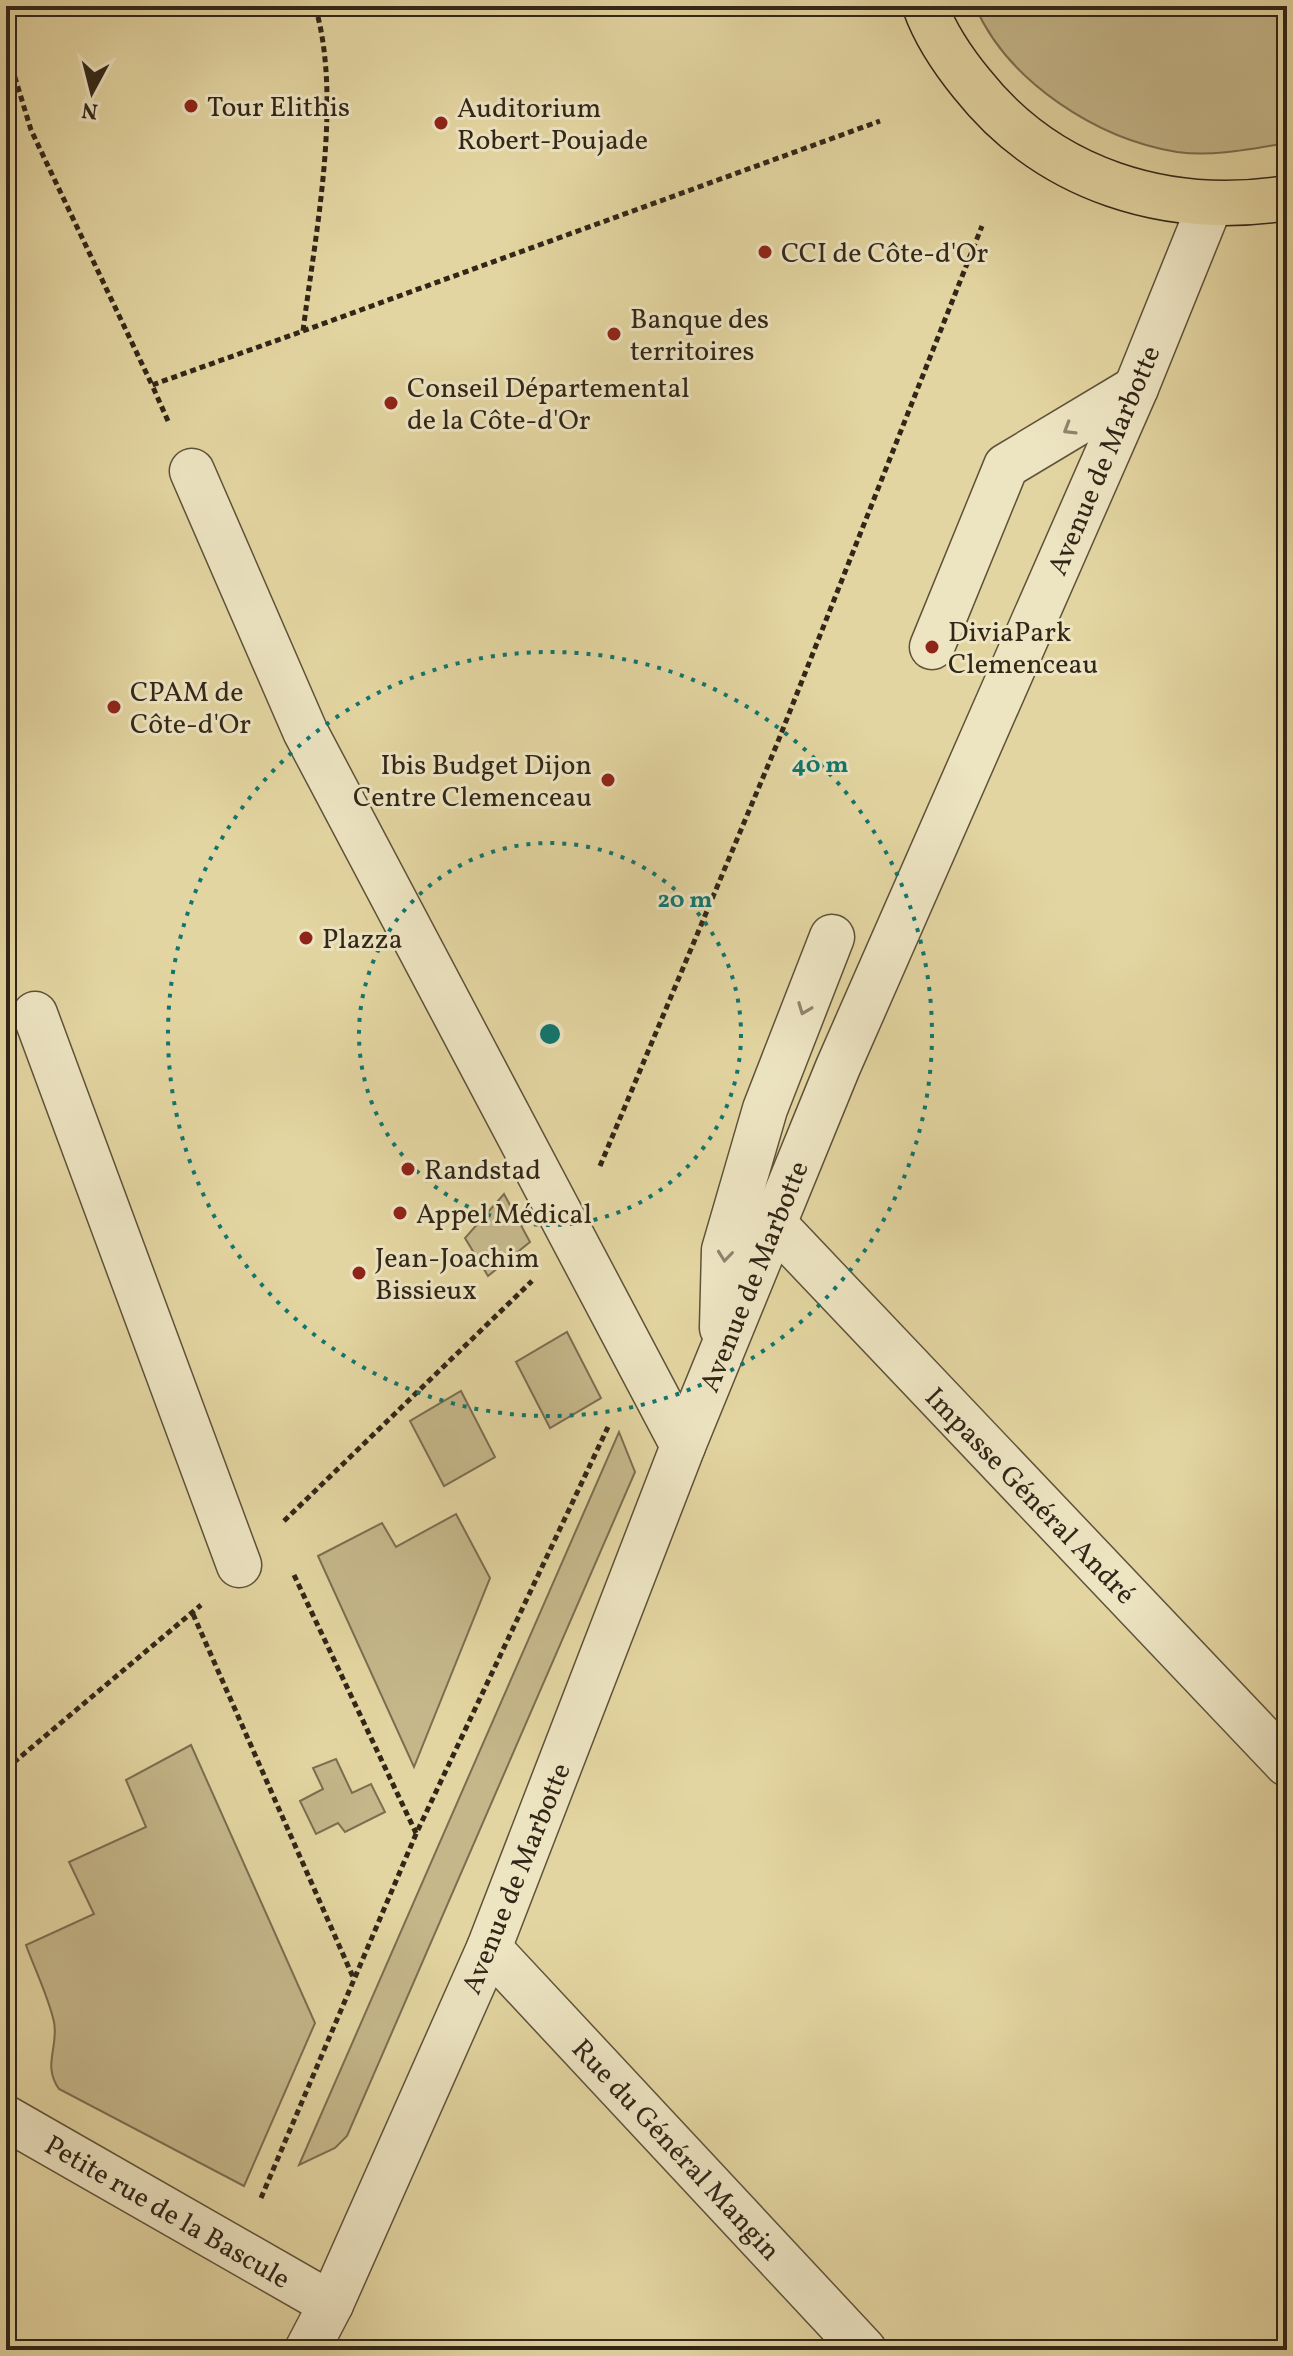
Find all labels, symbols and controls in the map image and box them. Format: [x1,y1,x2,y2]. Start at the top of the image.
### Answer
north arrow [52,52,132,132]
place label: Tour Elithis [207,89,350,128]
place label: Auditorium Robert-Poujade [457,90,648,161]
text: N [80,93,100,126]
marker: Tour Elithis [182,97,200,115]
marker: Auditorium Robert-Poujade [432,114,450,132]
place label: CCI de Côte-d'Or [781,235,988,274]
marker: CCI de Côte-d'Or [756,243,774,261]
place label: Banque des territoires [630,301,769,372]
marker: Banque des territoires [605,325,623,343]
street label: Avenue de Marbotte [1039,340,1171,582]
place label: Conseil Départemental de la Côte-d'Or [407,370,690,441]
marker: Conseil Départemental de la Côte-d'Or [382,394,400,412]
one-way arrow [1063,419,1078,434]
place label: DiviaPark Clemenceau [948,614,1098,685]
marker: DiviaPark Clemenceau [923,638,941,656]
place label: CPAM de Côte-d'Or [130,674,251,745]
marker: CPAM de Côte-d'Or [105,698,123,716]
place label: Ibis Budget Dijon Centre Clemenceau [353,747,592,818]
text: 40 m [792,749,848,783]
marker: Ibis Budget Dijon Centre Clemenceau [599,771,617,789]
text: 20 m [657,884,713,918]
place label: Plazza [322,921,403,960]
marker: Plazza [297,929,315,947]
one-way arrow [797,1001,814,1015]
centre of rings [536,1020,564,1048]
place label: Randstad [424,1152,541,1191]
street label: Avenue de Marbotte [691,1156,820,1398]
marker: Randstad [399,1160,417,1178]
place label: Appel Médical [416,1196,592,1235]
marker: Appel Médical [391,1204,409,1222]
place label: Jean-Joachim Bissieux [375,1240,540,1311]
one-way arrow [717,1250,734,1263]
marker: Jean-Joachim Bissieux [350,1264,368,1282]
street label: Impasse Général André [915,1380,1143,1614]
street label: Avenue de Marbotte [453,1758,582,2000]
street label: Rue du Général Mangin [562,2031,789,2270]
street label: Petite rue de la Bascule [37,2127,297,2300]

